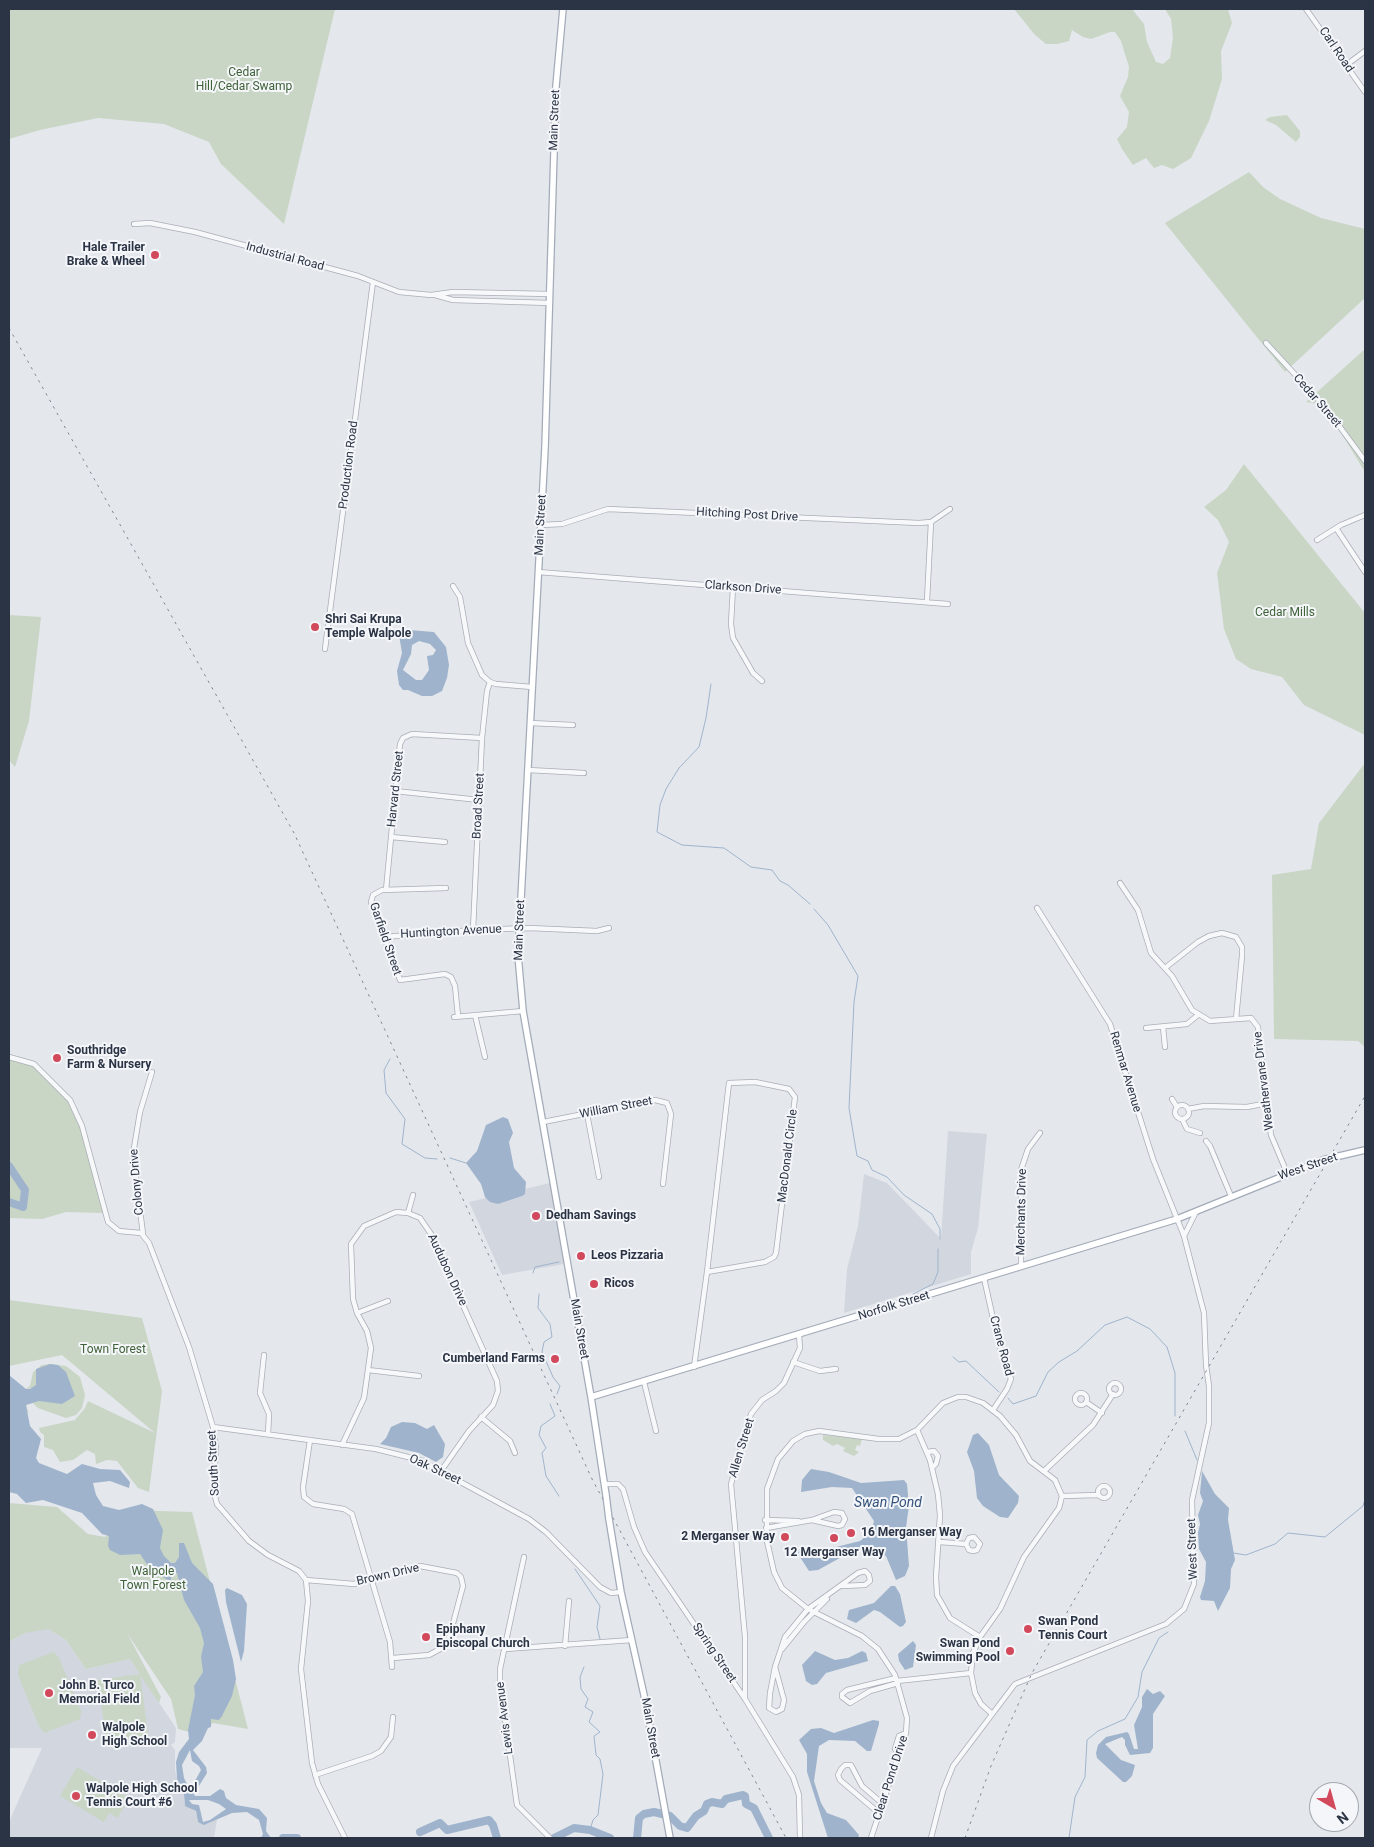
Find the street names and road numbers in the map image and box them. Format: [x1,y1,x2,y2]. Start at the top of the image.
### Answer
street label: Carl Road [1316,24,1356,76]
street label: Main Street [547,89,563,151]
street label: Industrial Road [244,240,326,274]
street label: Cedar Street [1290,371,1344,431]
street label: Production Road [336,420,362,510]
street label: Main Street [532,494,550,556]
street label: Hitching Post Drive [696,505,798,525]
street label: Clarkson Drive [704,578,782,598]
street label: Harvard Street [385,750,407,828]
street label: Broad Street [470,773,488,839]
street label: Main Street [512,899,528,961]
street label: Garfield Street [366,901,404,977]
street label: Huntington Avenue [400,922,502,942]
street label: Renmar Avenue [1106,1030,1144,1114]
street label: Weathervane Drive [1251,1031,1277,1131]
street label: William Street [578,1094,654,1122]
street label: MacDonald Circle [775,1108,801,1204]
street label: Colony Drive [127,1148,147,1216]
street label: West Street [1277,1150,1339,1184]
street label: Merchants Drive [1014,1168,1030,1256]
street label: Audubon Drive [424,1232,470,1308]
street label: Norfolk Street [856,1288,932,1324]
street label: Main Street [567,1298,591,1360]
street label: Crane Road [986,1314,1016,1378]
street label: Allen Street [726,1417,758,1479]
street label: South Street [205,1430,223,1496]
street label: Oak Street [407,1452,463,1488]
street label: West Street [1185,1518,1201,1580]
street label: Brown Drive [355,1561,421,1589]
street label: Spring Street [689,1620,739,1686]
street label: Lewis Avenue [493,1681,517,1755]
street label: Main Street [638,1697,662,1759]
street label: Clear Pond Drive [871,1734,911,1822]

